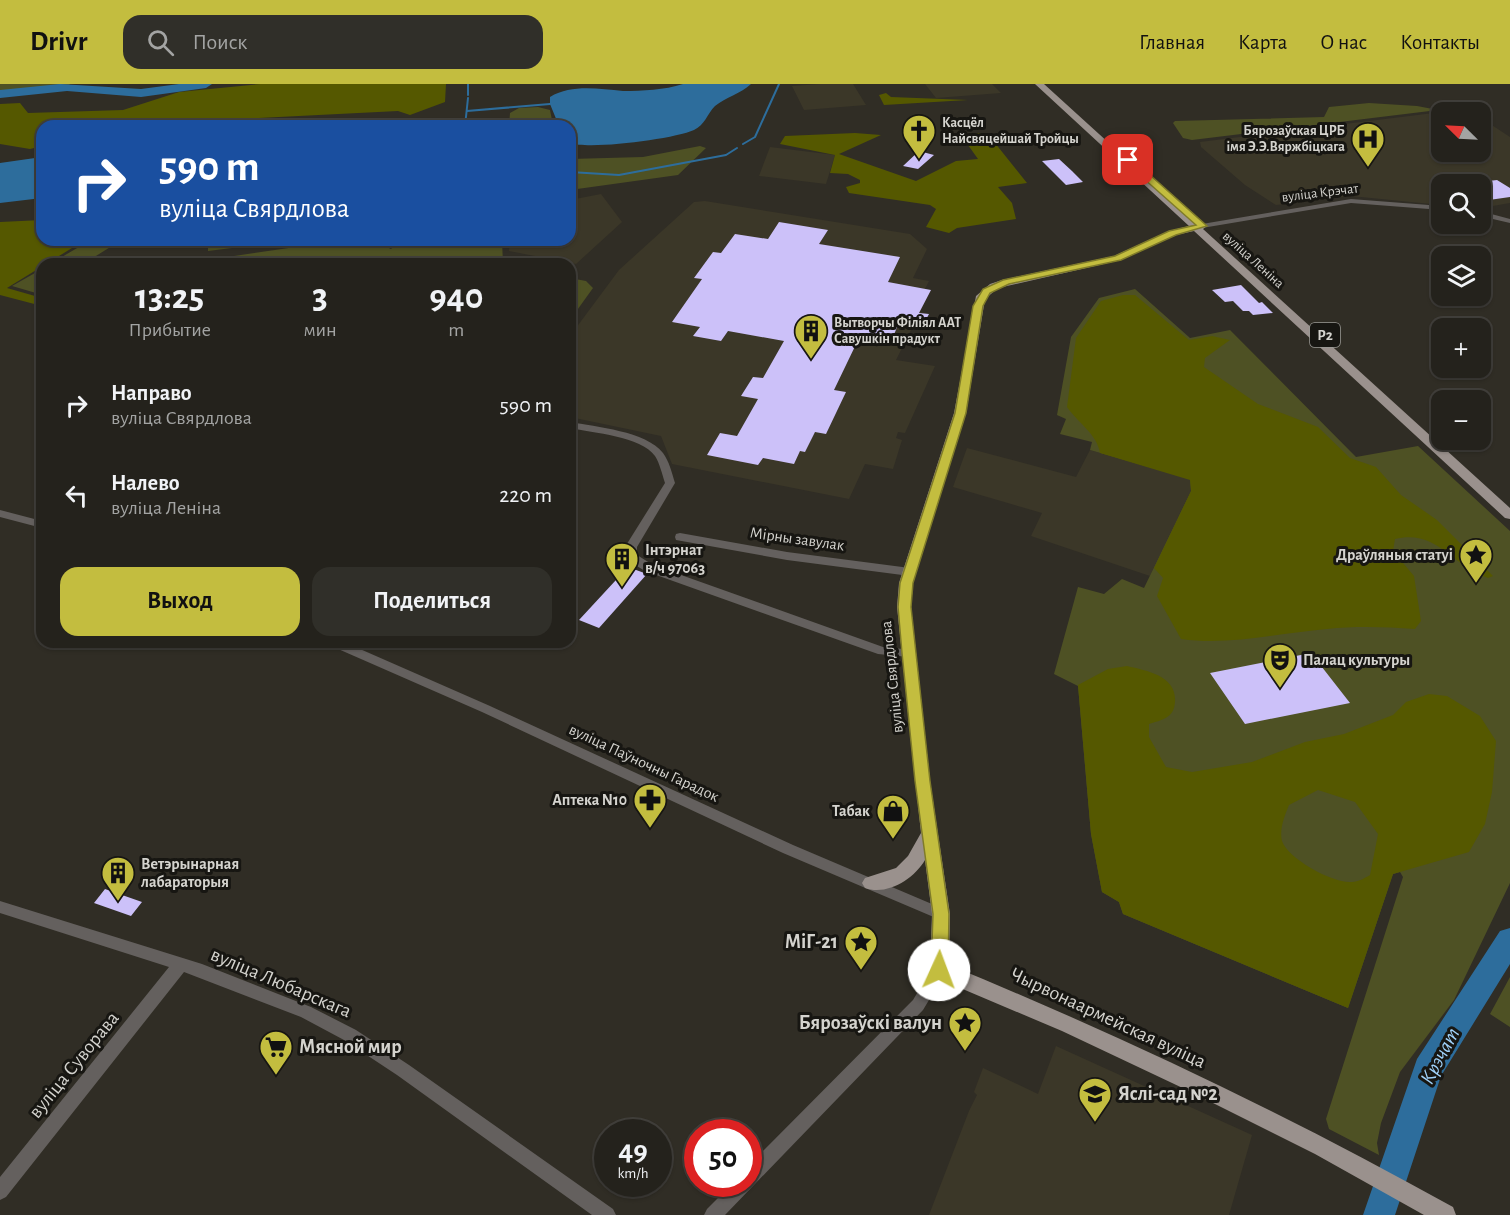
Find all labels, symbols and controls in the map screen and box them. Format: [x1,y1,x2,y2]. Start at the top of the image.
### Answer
search box [123,15,543,69]
icon: search [144,26,177,59]
text: Drivr [30,28,87,56]
text: Поиск [192,31,247,53]
text: Главная [1139,32,1205,53]
text: Карта [1238,32,1287,53]
text: О нас [1320,32,1367,53]
text: Контакты [1400,32,1480,53]
north arrow [1431,102,1491,162]
map controls [1431,102,1491,450]
church icon: Касцёл Найсвяцейшай Тройцы [901,113,937,160]
place label: Касцёл Найсвяцейшай Тройцы [942,116,1079,146]
hospital icon: Бярозаўская ЦРБ імя Э.Э.Вяржбіцкага [1350,121,1386,168]
place label: Бярозаўская ЦРБ імя Э.Э.Вяржбіцкага [1227,124,1345,154]
pin [1102,134,1153,185]
icon: arrive [1111,143,1144,176]
icon: right [60,144,138,222]
text: 590 m [159,146,260,188]
button: search [1431,174,1491,234]
street label: вуліца Крэчат [1281,181,1360,205]
text: вуліца Свярдлова [159,195,349,222]
street label: вуліца Леніна [1220,229,1287,291]
button: layers [1431,246,1491,306]
text: 13:25 [135,279,204,315]
text: 3 [312,279,328,315]
text: 940 [429,279,483,315]
building icon: Вытворчы Філіял ААТ Савушкін прадукт [793,313,829,360]
place label: Вытворчы Філіял ААТ Савушкін прадукт [834,316,961,346]
button: + [1431,318,1491,378]
text: Прибытие [129,320,211,340]
text: мин [303,320,337,340]
text: m [448,320,464,340]
road number: Р2 [1310,323,1340,347]
text: Направо [111,382,192,404]
icon: right [60,389,93,422]
button: − [1431,390,1491,450]
text: 590 m [500,394,552,416]
text: вуліца Свярдлова [111,408,252,428]
text: Налево [111,472,180,494]
icon: left [60,479,93,512]
text: 220 m [499,484,552,506]
text: вуліца Леніна [111,498,221,518]
street label: Мірны завулак [749,524,846,555]
place icon: Драўляныя статуі [1458,537,1494,584]
building icon: Інтэрнат в/ч 97063 [604,541,640,588]
place label: Інтэрнат в/ч 97063 [645,542,705,576]
place label: Драўляныя статуі [1336,547,1453,564]
button: Выход [60,567,300,636]
button: Поделиться [312,567,552,636]
street label: вуліца Свярдлова [878,620,907,734]
theatre icon: Палац культуры [1262,642,1298,689]
place label: Палац культуры [1303,652,1410,669]
street label: вуліца Паўночны Гарадок [566,721,722,806]
pharmacy icon: Аптека N10 [632,782,668,829]
place label: Аптека N10 [552,792,627,808]
shop icon: Табак [875,793,911,840]
place label: Табак [832,803,870,819]
building icon: Ветэрынарная лабараторыя [100,855,136,902]
place label: Ветэрынарная лабараторыя [141,856,239,890]
place icon: МіГ-21 [843,924,879,971]
place label: МіГ-21 [785,932,838,952]
position arrow [907,938,971,1002]
street label: вуліца Любарскага [208,944,354,1022]
street label: Чырвонаармейская вуліца [1007,964,1209,1072]
place icon: Бярозаўскі валун [947,1005,983,1052]
street label: вуліца Суворава [25,1008,123,1122]
place label: Бярозаўскі валун [799,1013,942,1033]
water label: Крэчат [1417,1024,1464,1088]
supermarket icon: Мясной мир [258,1029,294,1076]
place label: Мясной мир [299,1037,402,1057]
school or university icon: Яслі-сад №2 [1077,1076,1113,1123]
place label: Яслі-сад №2 [1118,1084,1218,1104]
speed limit sign: 50 [684,1119,762,1197]
text: 49 [618,1136,648,1166]
text: km/h [618,1166,648,1181]

